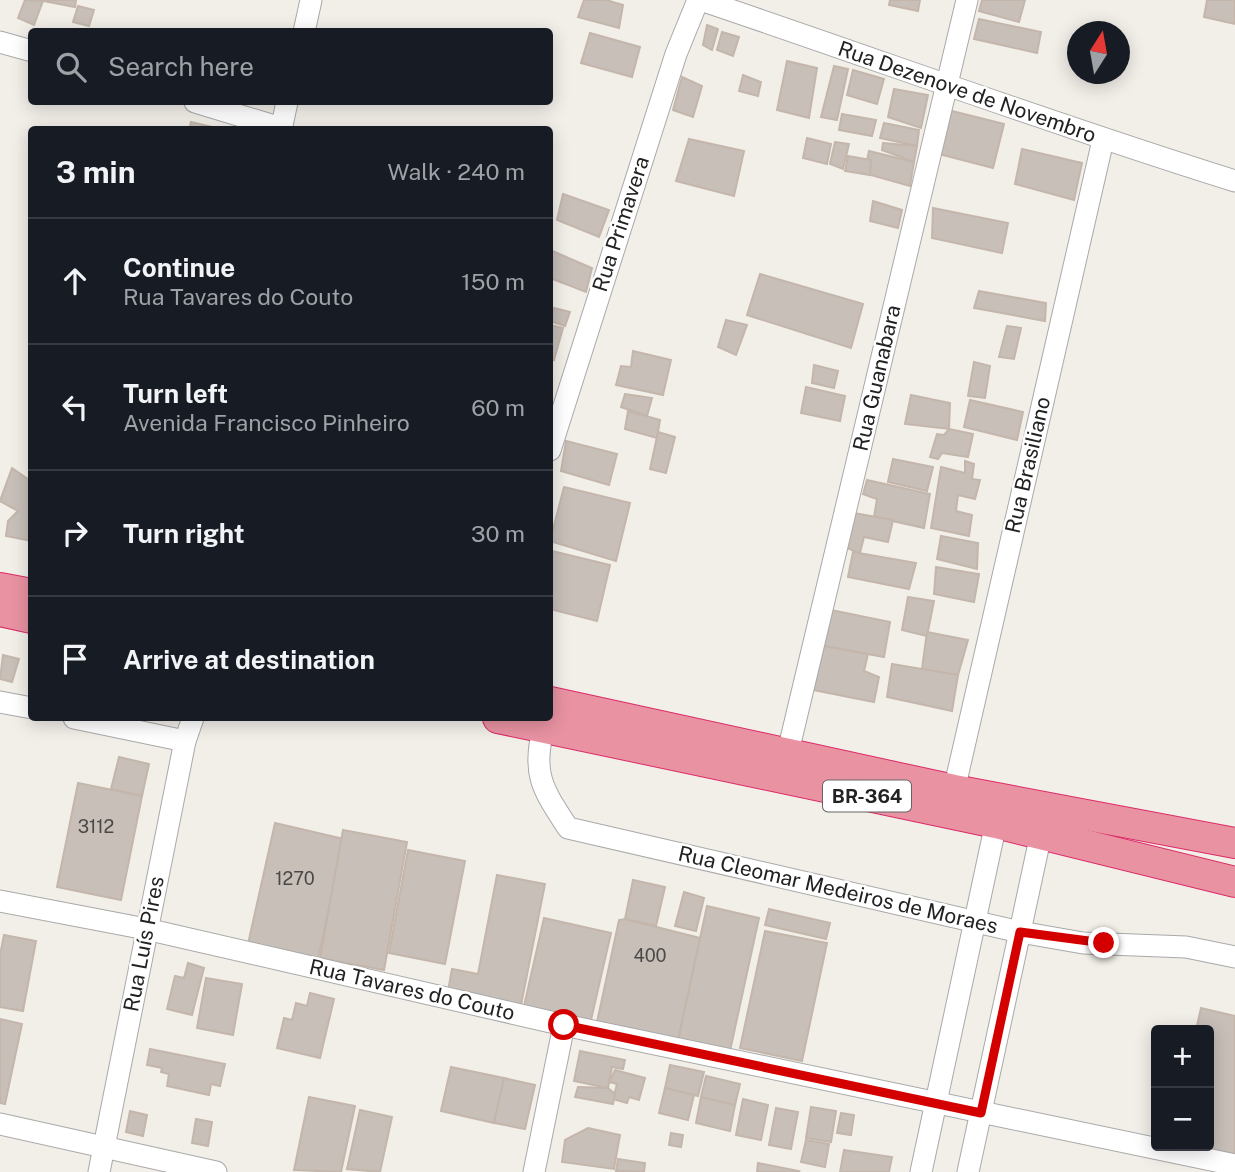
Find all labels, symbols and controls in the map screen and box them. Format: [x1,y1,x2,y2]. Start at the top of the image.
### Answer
north arrow [1067,21,1130,84]
search box [28,28,553,105]
street label: Rua Dezenove de Novembro [835,36,1100,148]
icon: search [52,48,90,86]
text: Search here [108,51,254,82]
street label: Rua Primavera [587,153,654,295]
text: 3 min [56,154,135,190]
text: Walk · 240 m [388,158,525,185]
text: Continue [123,252,235,283]
icon: ahead [56,262,94,300]
text: 150 m [461,268,525,295]
text: Rua Tavares do Couto [123,283,353,310]
street label: Rua Guanabara [848,302,905,453]
text: Turn left [123,378,228,409]
icon: left [56,388,94,426]
text: 60 m [471,394,525,421]
street label: Rua Brasiliano [1000,394,1055,536]
text: Avenida Francisco Pinheiro [123,409,410,436]
icon: right [56,514,94,552]
text: Turn right [123,518,245,549]
text: 30 m [471,520,525,547]
icon: arrive [56,640,94,678]
text: Arrive at destination [123,644,375,675]
road number: BR-364 [823,780,911,811]
house number: 3112 [78,816,114,837]
street label: Rua Cleomar Medeiros de Moraes [676,841,1000,938]
house number: 1270 [275,868,315,889]
street label: Rua Luís Pires [118,874,169,1014]
route end [1088,927,1119,958]
house number: 400 [633,945,667,966]
street label: Rua Tavares do Couto [307,954,517,1025]
route start [548,1009,579,1040]
map controls [1151,1025,1214,1151]
button: + [1151,1025,1214,1088]
button: − [1151,1088,1214,1151]

